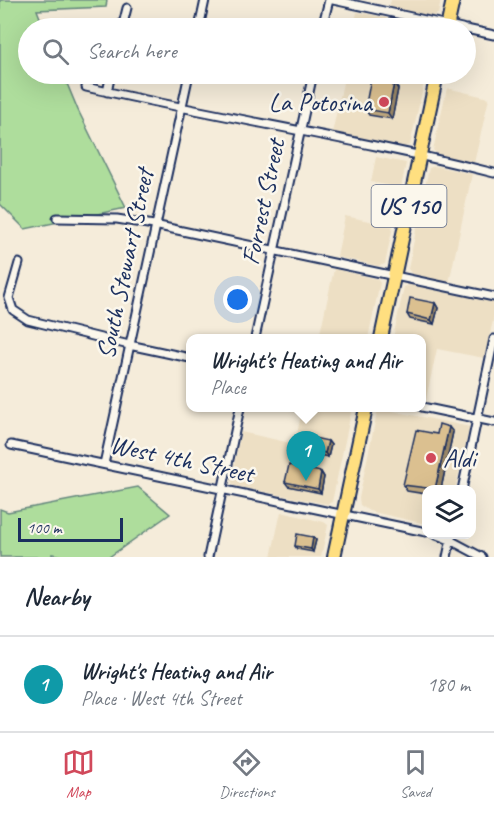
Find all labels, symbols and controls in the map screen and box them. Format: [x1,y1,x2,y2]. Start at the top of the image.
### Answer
search box [18,18,476,84]
icon: search [39,35,72,68]
text: Search here [87,37,177,65]
place label: La Potosina [269,86,374,119]
marker: La Potosina [377,95,391,109]
street label: Forrest Street [234,134,293,268]
street label: South Stewart Street [89,163,162,362]
road number: US 150 [372,185,446,227]
your location [223,285,252,314]
popup [186,334,426,412]
text: Wright's Heating and Air [211,347,401,375]
text: Place [211,375,246,400]
street label: West 4th Street [107,428,259,491]
pin: 1 [286,432,326,481]
place label: Aldi [443,442,479,475]
marker: Aldi [424,451,438,465]
map controls [422,485,476,539]
button: layers [422,485,476,539]
scale bar [18,515,123,542]
text: 100 m [27,518,61,538]
text: Nearby [24,580,89,613]
text: Wright's Heating and Air [81,658,272,686]
text: 1 [39,672,48,697]
text: 180 m [427,672,470,697]
text: Place · West 4th Street [81,686,242,711]
tab: Map [62,746,95,802]
tab: Directions [219,746,275,802]
tab: Saved [399,746,432,802]

